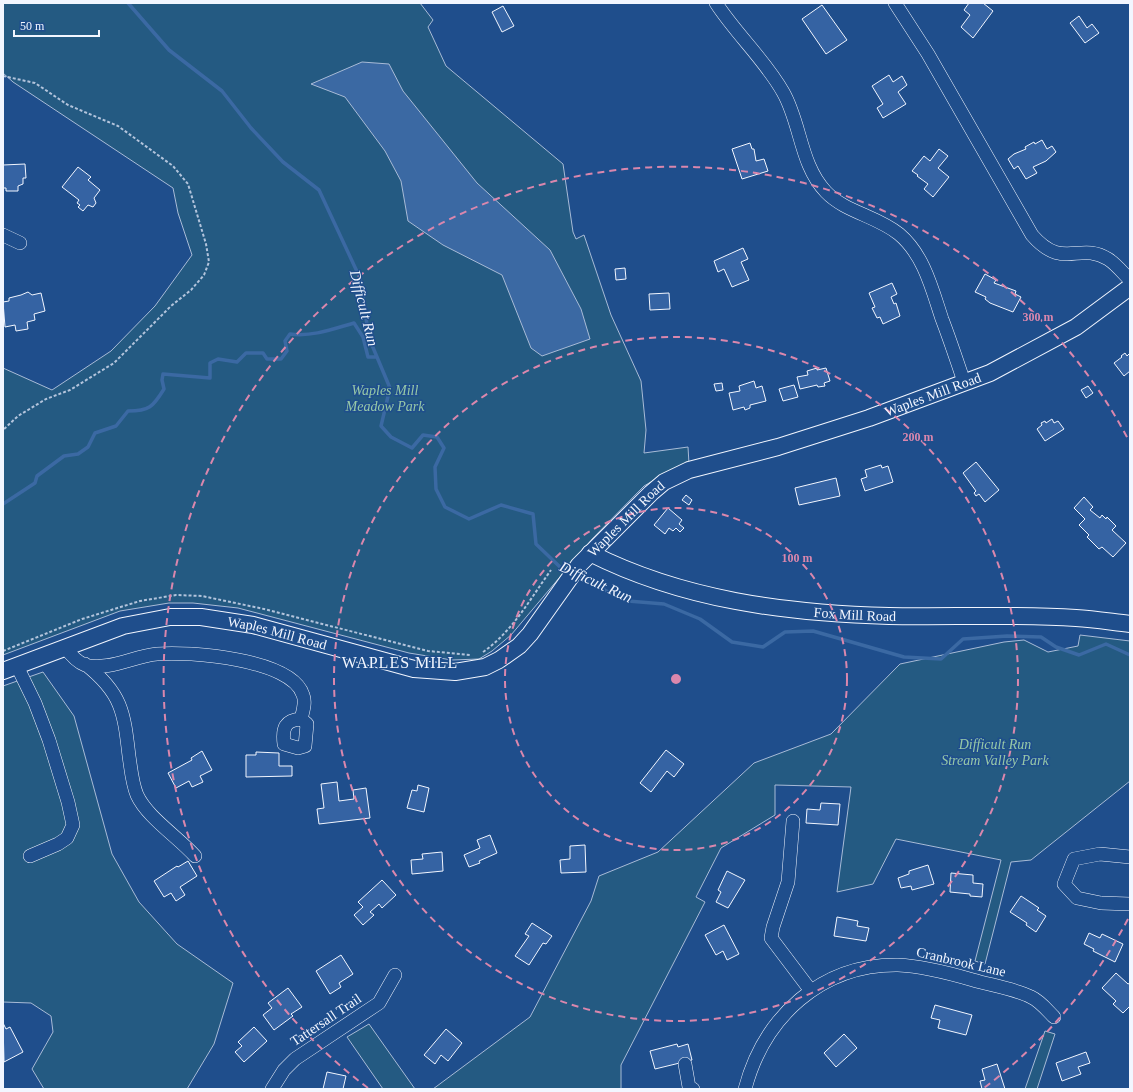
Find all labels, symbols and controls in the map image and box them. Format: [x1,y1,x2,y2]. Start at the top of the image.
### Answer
scale bar [14,12,99,38]
text: 50 m [20,19,45,33]
water label: Difficult Run [347,267,381,348]
text: 300 m [1023,310,1054,324]
street label: Waples Mill Road [882,370,983,419]
park label: Waples Mill Meadow Park [345,383,425,414]
text: 200 m [903,430,934,444]
street label: Waples Mill Road [584,478,667,560]
text: 100 m [782,551,813,565]
water label: Difficult Run [556,558,635,606]
street label: Fox Mill Road [813,604,896,624]
street label: Waples Mill Road [227,614,328,652]
district label: WAPLES MILL [342,654,458,671]
centre of rings [669,672,683,686]
park label: Difficult Run Stream Valley Park [941,737,1050,768]
street label: Cranbrook Lane [915,944,1007,980]
street label: Tattersall Trail [288,991,364,1049]

